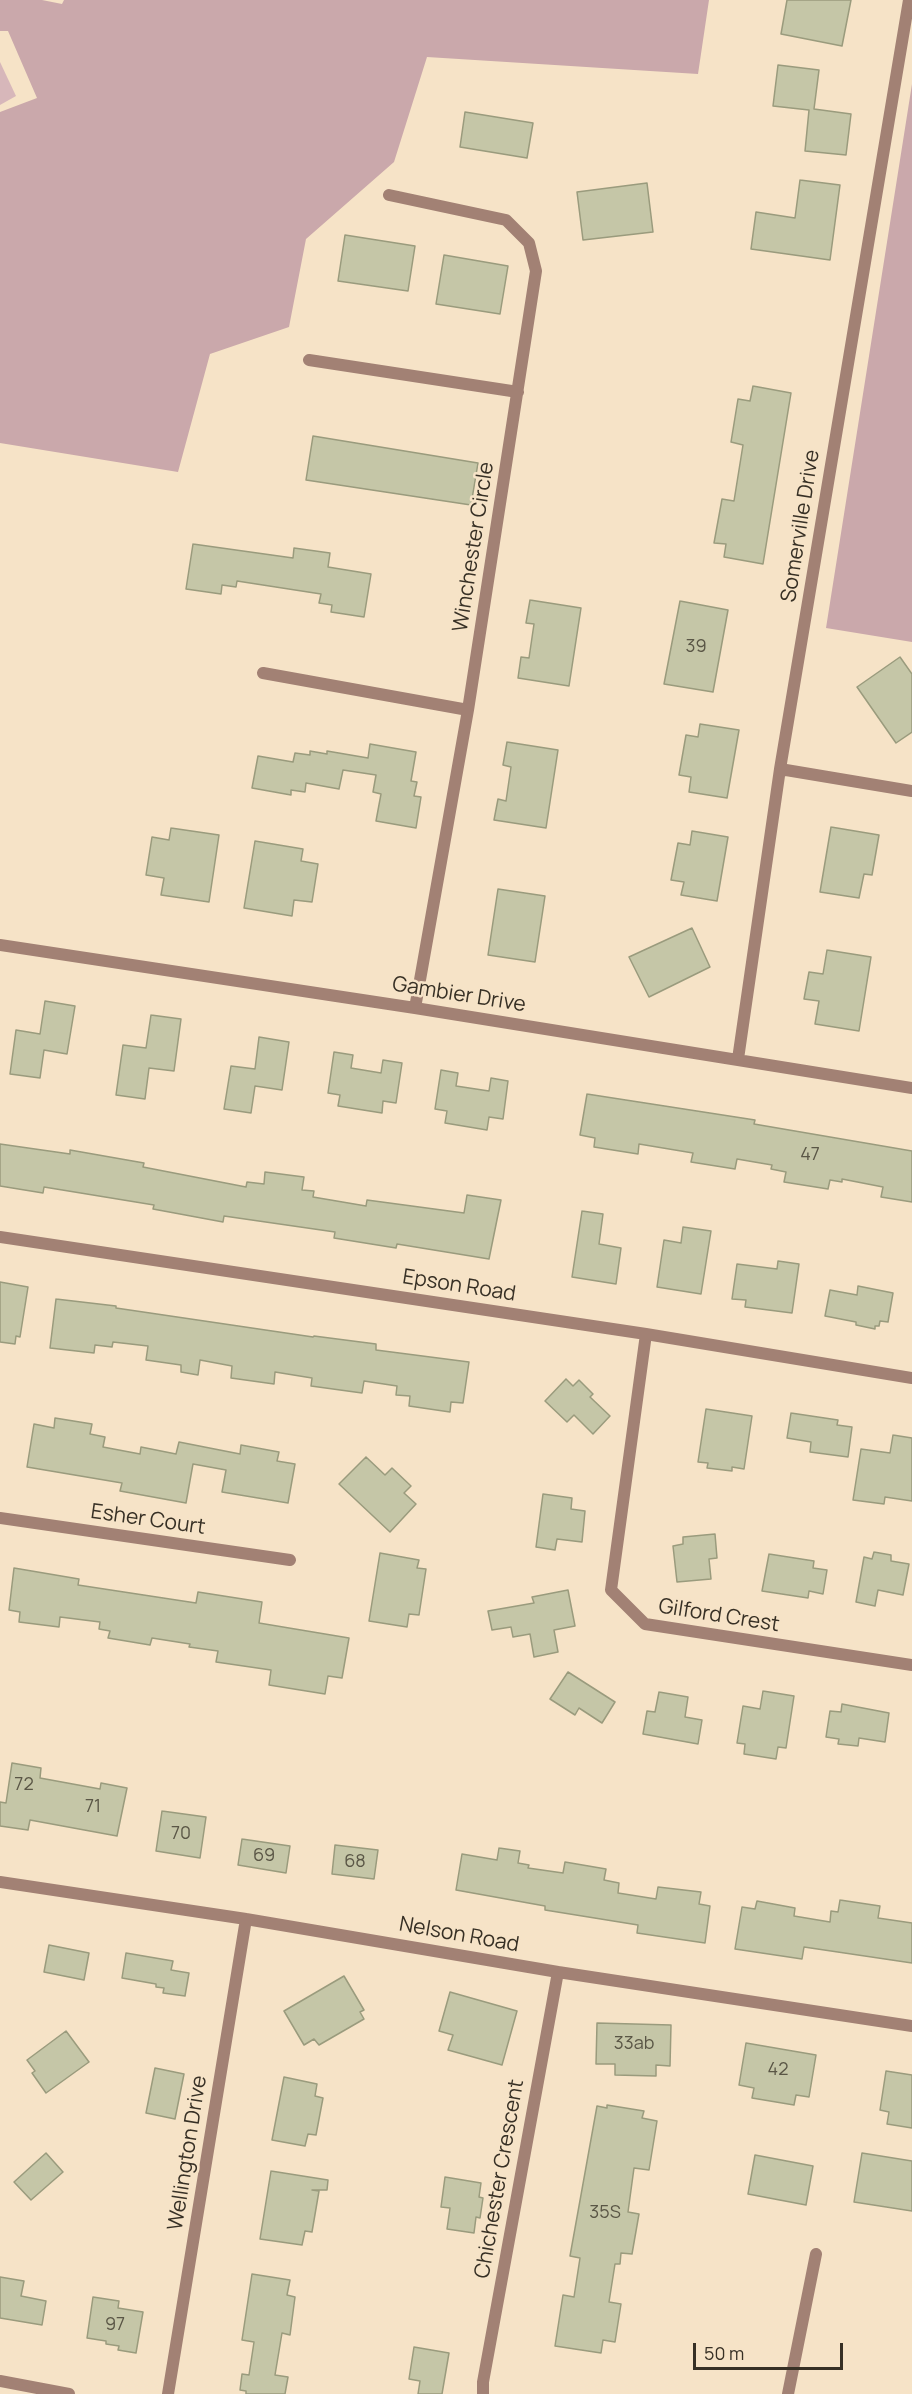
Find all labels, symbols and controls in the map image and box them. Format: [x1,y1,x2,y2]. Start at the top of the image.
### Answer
street label: Somerville Drive [777,448,825,604]
street label: Winchester Circle [448,460,500,634]
house number: 39 [685,636,707,658]
street label: Gambier Drive [390,972,528,1018]
house number: 47 [800,1144,820,1166]
street label: Epson Road [401,1265,517,1307]
street label: Esher Court [89,1499,207,1541]
street label: Gilford Crest [657,1594,781,1638]
house number: 72 [14,1774,34,1796]
house number: 71 [85,1796,101,1818]
house number: 70 [171,1823,191,1845]
house number: 69 [253,1845,275,1867]
house number: 68 [344,1851,366,1873]
street label: Nelson Road [397,1912,521,1958]
house number: 33ab [614,2033,654,2055]
house number: 42 [768,2059,788,2081]
street label: Wellington Drive [163,2074,213,2232]
street label: Chichester Crescent [470,2078,530,2280]
house number: 35S [589,2202,621,2224]
house number: 97 [105,2314,125,2336]
scale bar [696,2331,846,2369]
text: 50 m [704,2341,744,2365]

